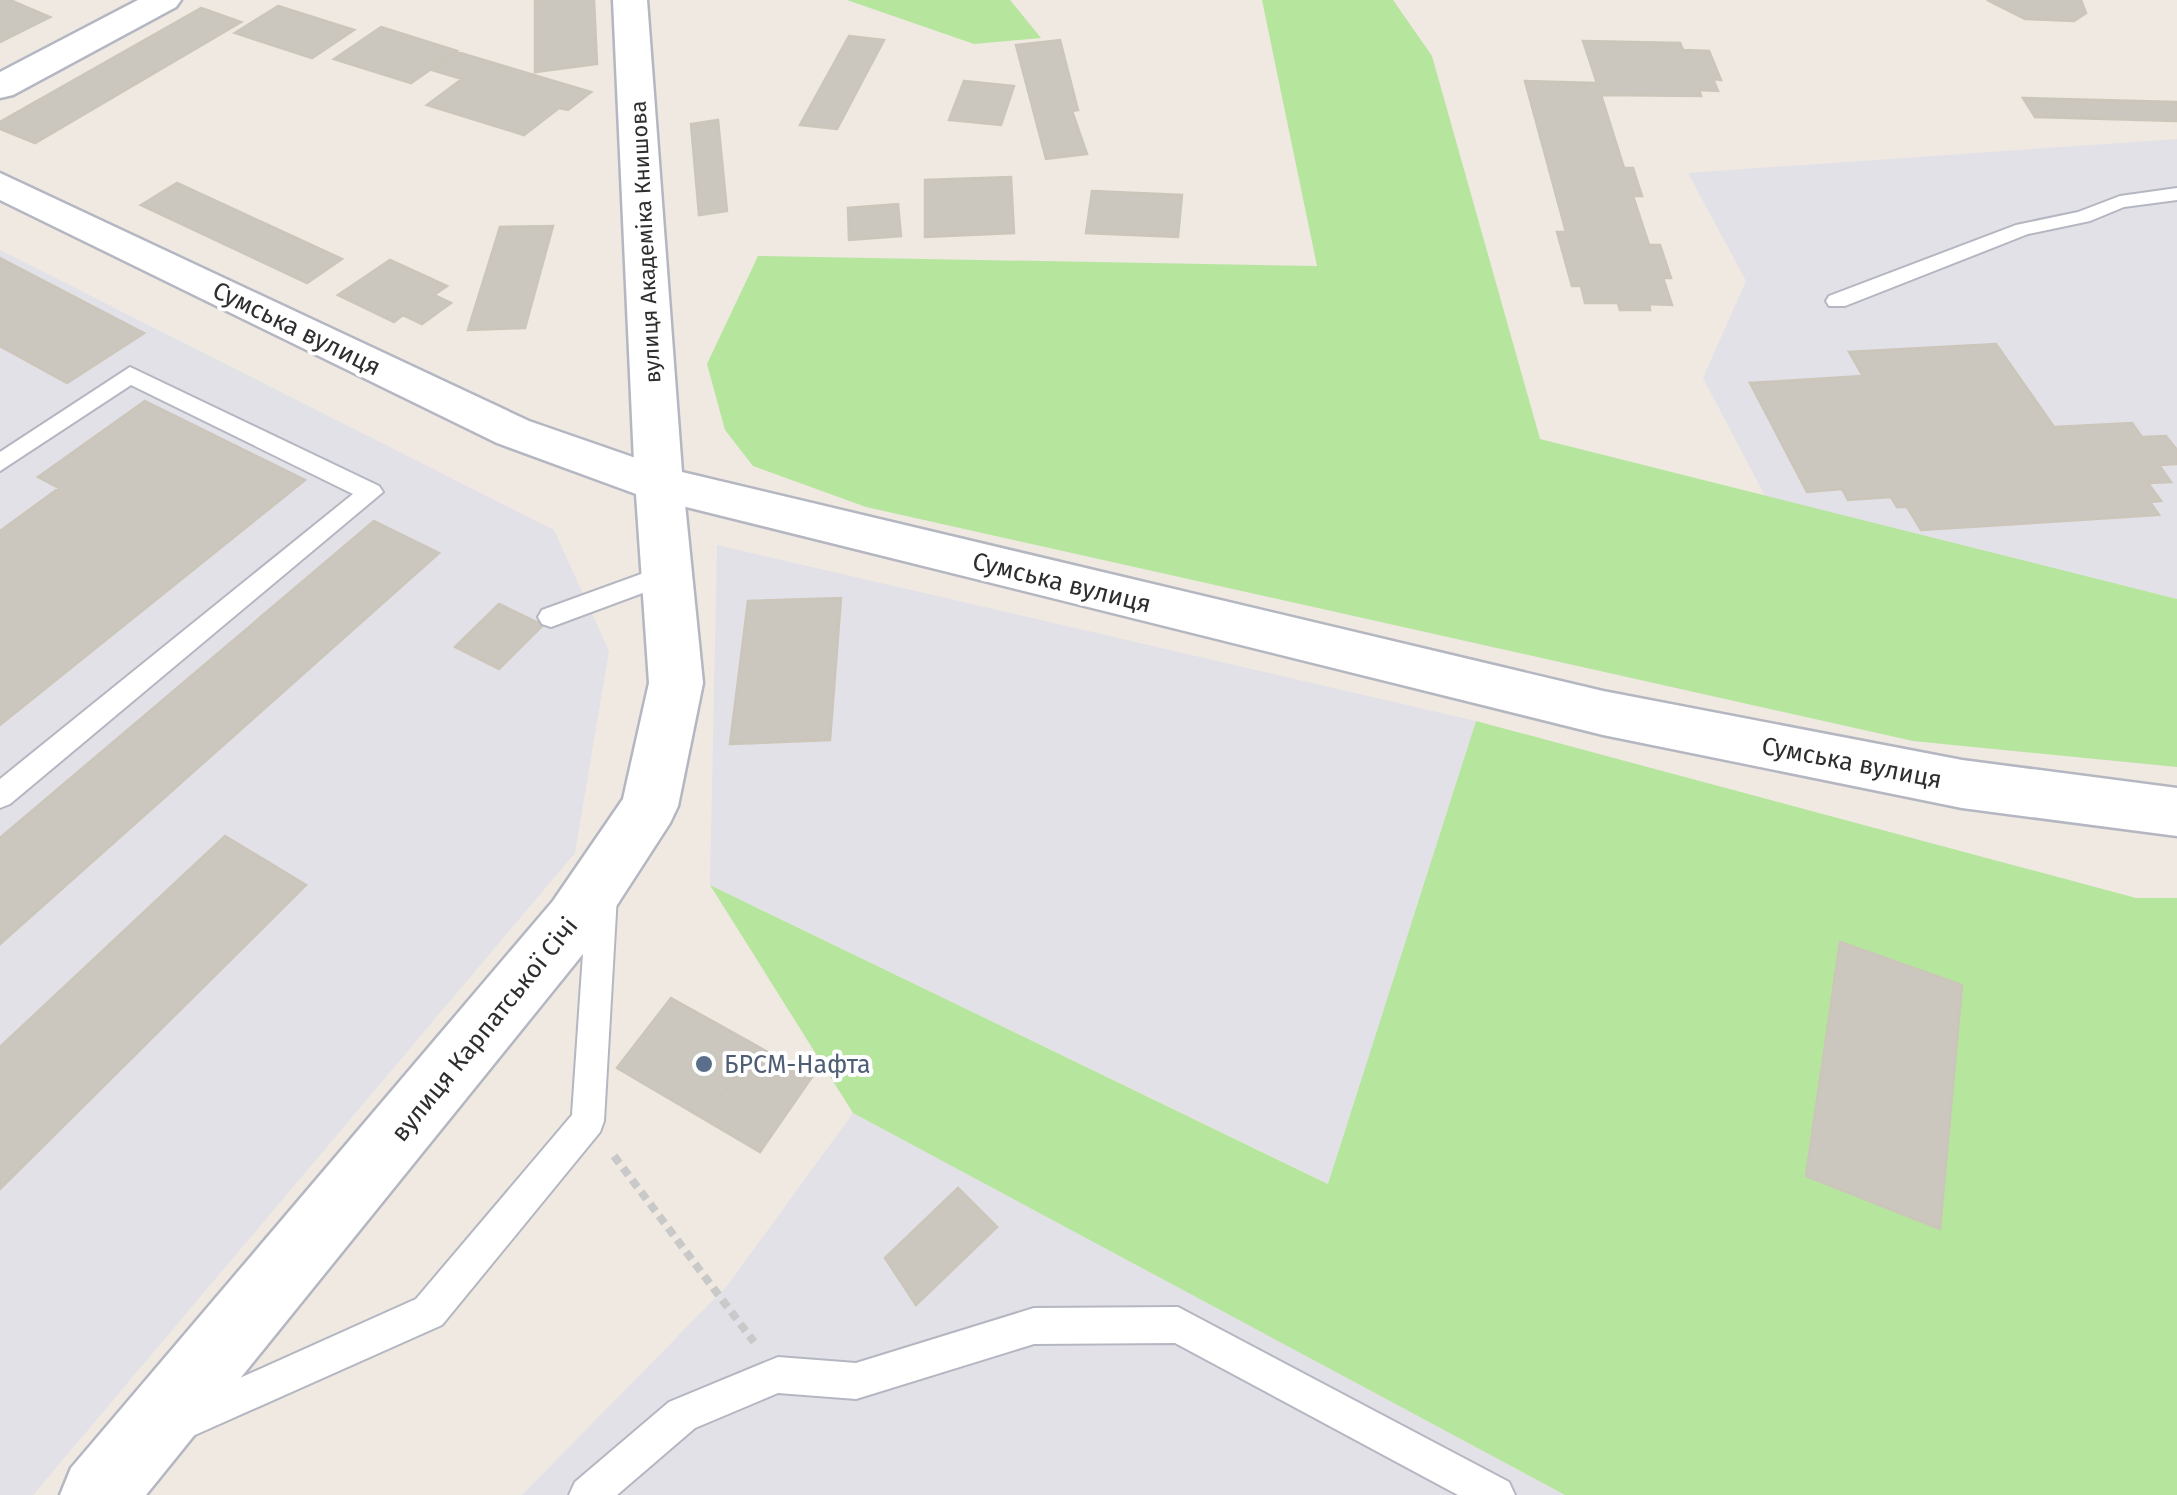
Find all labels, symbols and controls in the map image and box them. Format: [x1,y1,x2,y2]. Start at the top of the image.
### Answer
street label: вулиця Академіка Книшова [625,100,666,384]
street label: Сумська вулиця [208,275,385,382]
street label: Сумська вулиця [969,546,1154,620]
street label: Сумська вулиця [1759,731,1944,795]
street label: вулиця Карпатської Січі [385,912,584,1148]
place label: БРСМ-Нафта [724,1050,871,1080]
marker: БРСМ-Нафта [693,1053,715,1075]

